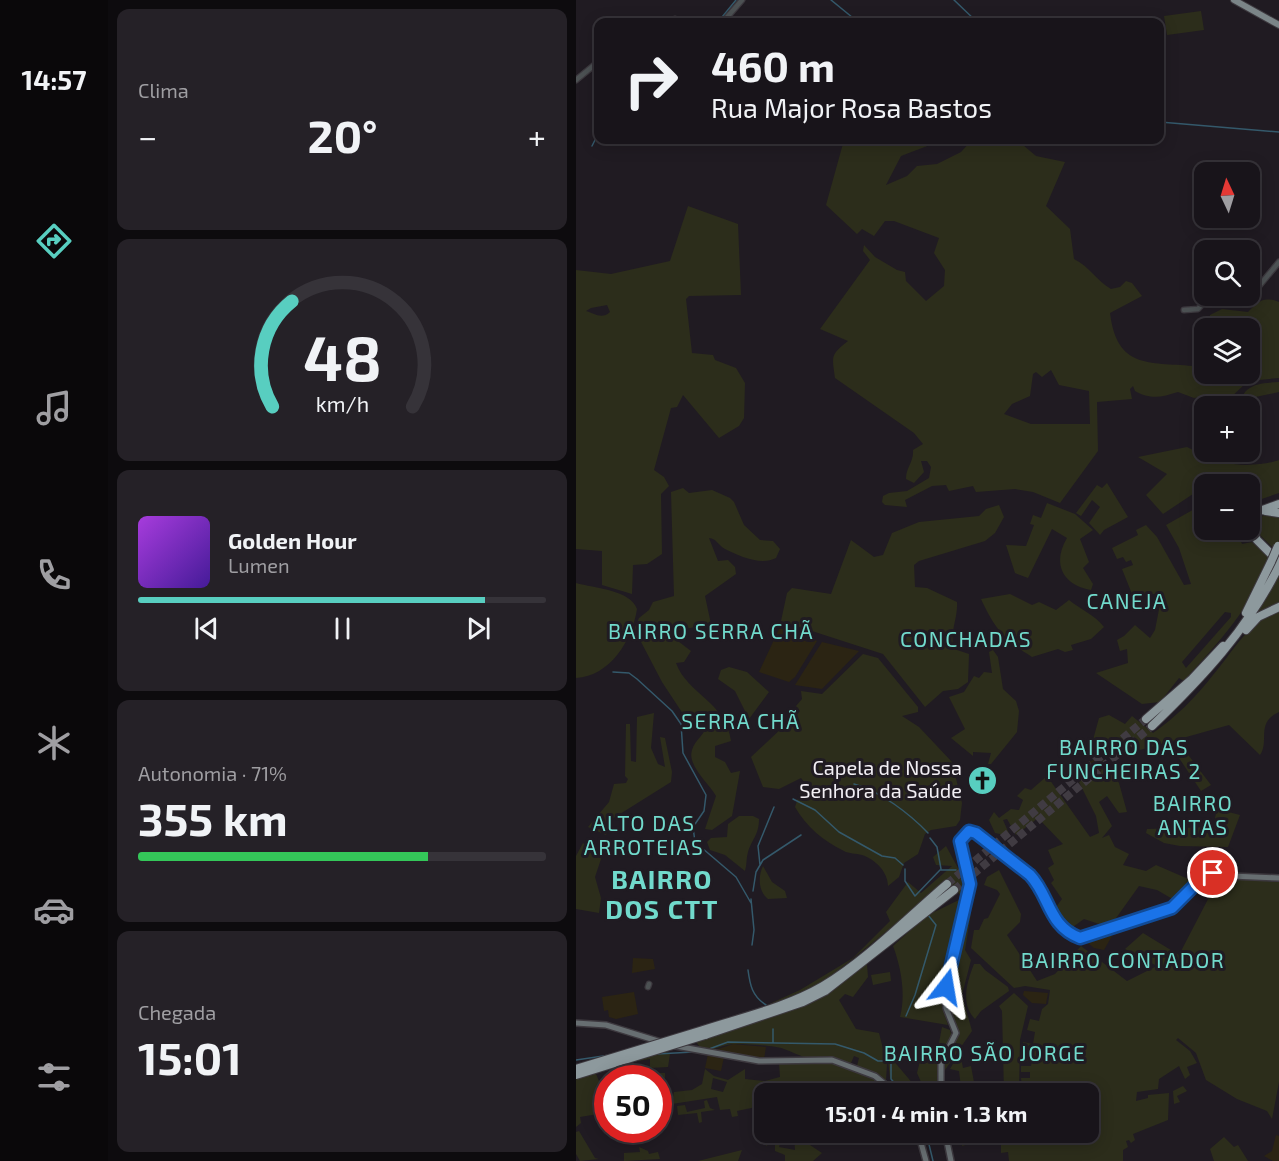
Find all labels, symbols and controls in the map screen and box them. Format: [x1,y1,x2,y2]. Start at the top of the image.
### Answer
text: 460 m [711,40,835,90]
icon: right [612,42,690,120]
text: 14:57 [22,63,86,95]
text: Clima [138,78,189,102]
text: Rua Major Rosa Bastos [711,91,992,123]
text: 20° [308,108,378,162]
text: − [138,116,157,156]
text: + [528,116,546,156]
north arrow [1194,162,1260,228]
map controls [1194,162,1260,540]
icon: directions [33,220,75,262]
button: search [1194,240,1260,306]
button: layers [1194,318,1260,384]
text: 48 [303,319,381,394]
icon: music [33,387,75,429]
text: km/h [315,392,369,417]
button: + [1194,396,1260,462]
button: − [1194,474,1260,540]
text: Golden Hour [228,527,357,553]
text: Lumen [228,553,290,577]
icon: phone [33,554,75,596]
district label: CANEJA [1087,588,1167,613]
icon: previous [190,612,223,645]
icon: pause [326,612,359,645]
icon: next [462,612,495,645]
district label: BAIRRO SERRA CHÃ [608,618,814,643]
district label: CONCHADAS [900,626,1032,651]
district label: SERRA CHÃ [681,708,801,733]
icon: climate [33,722,75,764]
district label: BAIRRO DAS FUNCHEIRAS 2 [1046,734,1202,783]
place label: Capela de Nossa Senhora da Saúde [799,755,962,802]
text: Autonomia · 71% [138,761,287,785]
church icon: Capela de Nossa Senhora da Saúde [967,764,999,796]
district label: BAIRRO ANTAS [1153,790,1233,839]
text: 355 km [138,791,288,845]
district label: ALTO DAS ARROTEIAS [584,810,704,859]
pin [1187,847,1238,898]
icon: arrive [1196,856,1229,889]
district label: BAIRRO DOS CTT [605,863,719,924]
icon: car [33,889,75,931]
district label: BAIRRO CONTADOR [1021,947,1225,972]
position arrow [914,955,978,1019]
text: Chegada [138,1000,216,1024]
text: 15:01 [138,1030,242,1084]
district label: BAIRRO SÃO JORGE [884,1040,1086,1065]
icon: filters [33,1056,75,1098]
speed limit sign: 50 [594,1065,672,1143]
text: 15:01 · 4 min · 1.3 km [826,1100,1027,1126]

